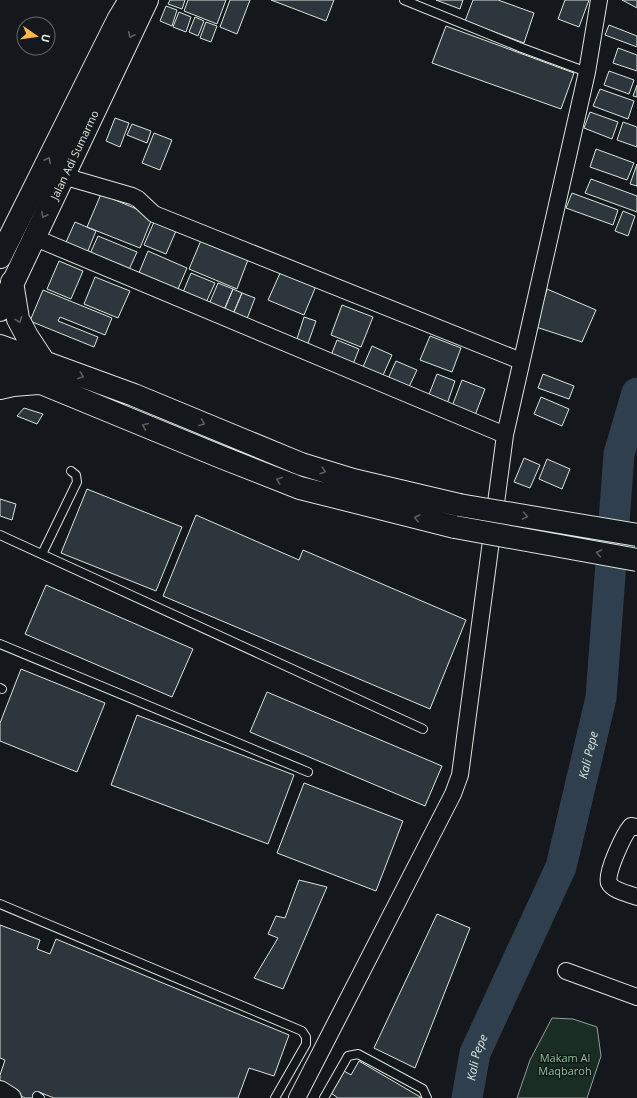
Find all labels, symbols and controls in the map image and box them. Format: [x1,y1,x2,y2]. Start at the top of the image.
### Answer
north arrow [16,16,56,56]
one-way arrow [128,31,136,39]
text: U [38,33,54,44]
street label: Jalan Adi Sumarmo [46,107,101,203]
one-way arrow [44,156,51,164]
one-way arrow [41,211,49,219]
one-way arrow [15,316,23,323]
one-way arrow [77,371,84,379]
one-way arrow [198,419,205,427]
one-way arrow [142,422,149,430]
one-way arrow [319,466,326,475]
one-way arrow [275,476,282,485]
one-way arrow [522,511,528,520]
one-way arrow [414,515,420,523]
one-way arrow [595,549,602,558]
water label: Kali Pepe [574,729,601,780]
water label: Kali Pepe [462,1031,491,1082]
park label: Makam Al Maqbaroh [538,1050,592,1078]

